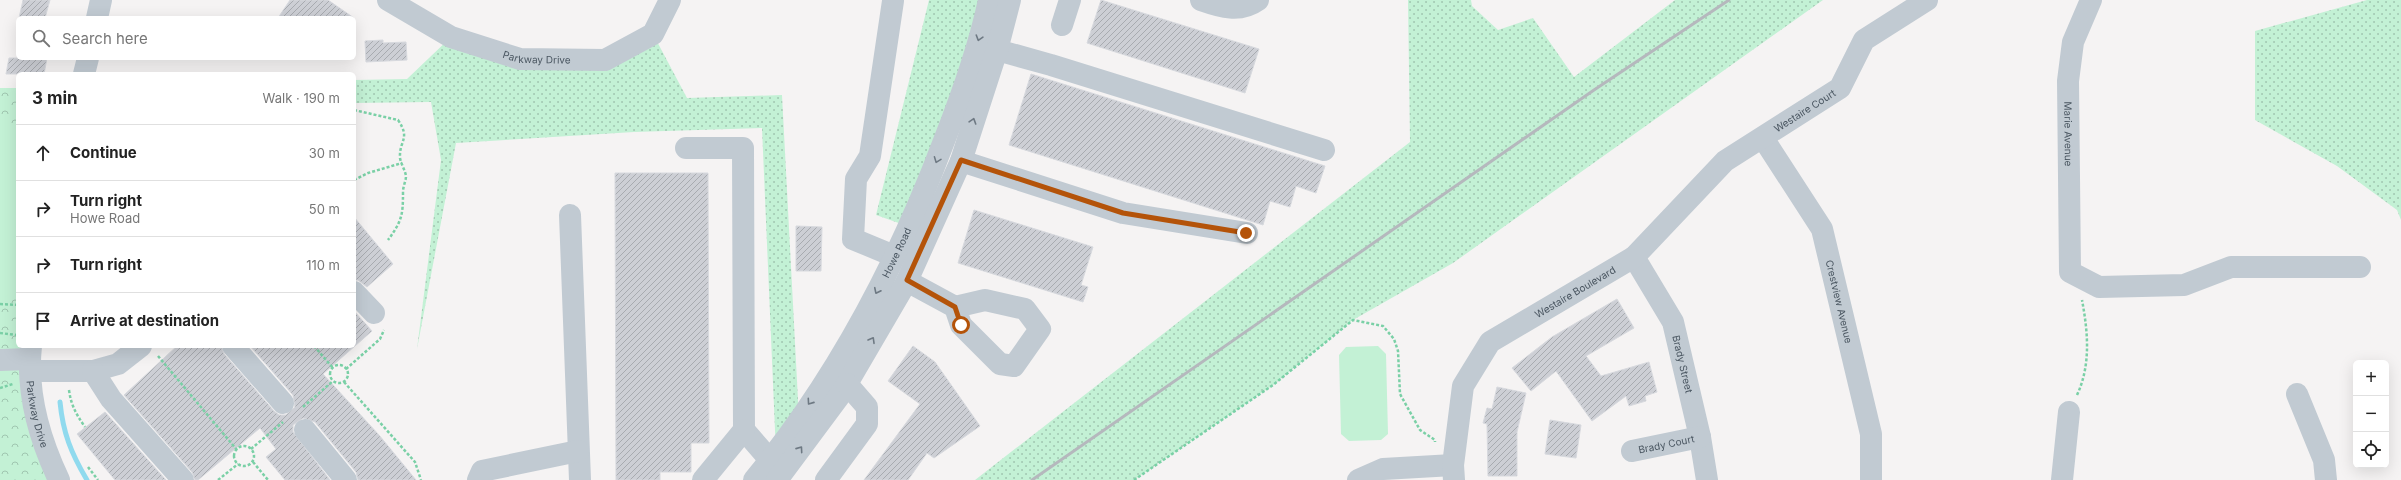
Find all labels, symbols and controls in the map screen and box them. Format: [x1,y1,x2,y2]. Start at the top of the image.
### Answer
search box [16,16,356,60]
icon: search [30,27,52,49]
text: Search here [62,29,148,48]
one-way arrow [975,34,984,41]
street label: Parkway Drive [501,48,571,66]
street label: Westaire Court [1772,86,1838,134]
text: 3 min [32,88,78,108]
text: Walk · 190 m [263,90,340,106]
street label: Marie Avenue [2062,101,2075,167]
one-way arrow [969,118,977,125]
icon: ahead [32,142,54,164]
text: Continue [70,143,137,162]
text: 30 m [309,145,340,161]
one-way arrow [933,157,941,164]
text: Turn right [70,191,142,210]
icon: right [32,198,54,220]
text: 50 m [309,201,340,217]
text: Howe Road [70,210,140,226]
route end [1237,224,1255,242]
street label: Howe Road [879,226,913,280]
icon: right [32,254,54,276]
text: Turn right [70,255,142,274]
text: 110 m [306,257,340,273]
street label: Crestview Avenue [1824,259,1855,345]
street label: Westaire Boulevard [1533,263,1617,320]
one-way arrow [874,287,882,294]
icon: arrive [32,310,54,332]
text: Arrive at destination [70,311,219,330]
route start [952,316,970,334]
street label: Brady Street [1670,334,1696,395]
one-way arrow [867,337,875,344]
map controls [2353,360,2389,468]
button: + [2353,360,2389,396]
street label: Parkway Drive [24,380,51,449]
button: − [2353,396,2389,432]
one-way arrow [808,398,815,405]
street label: Brady Court [1637,432,1696,456]
button: locate [2353,432,2389,468]
one-way arrow [796,446,803,453]

